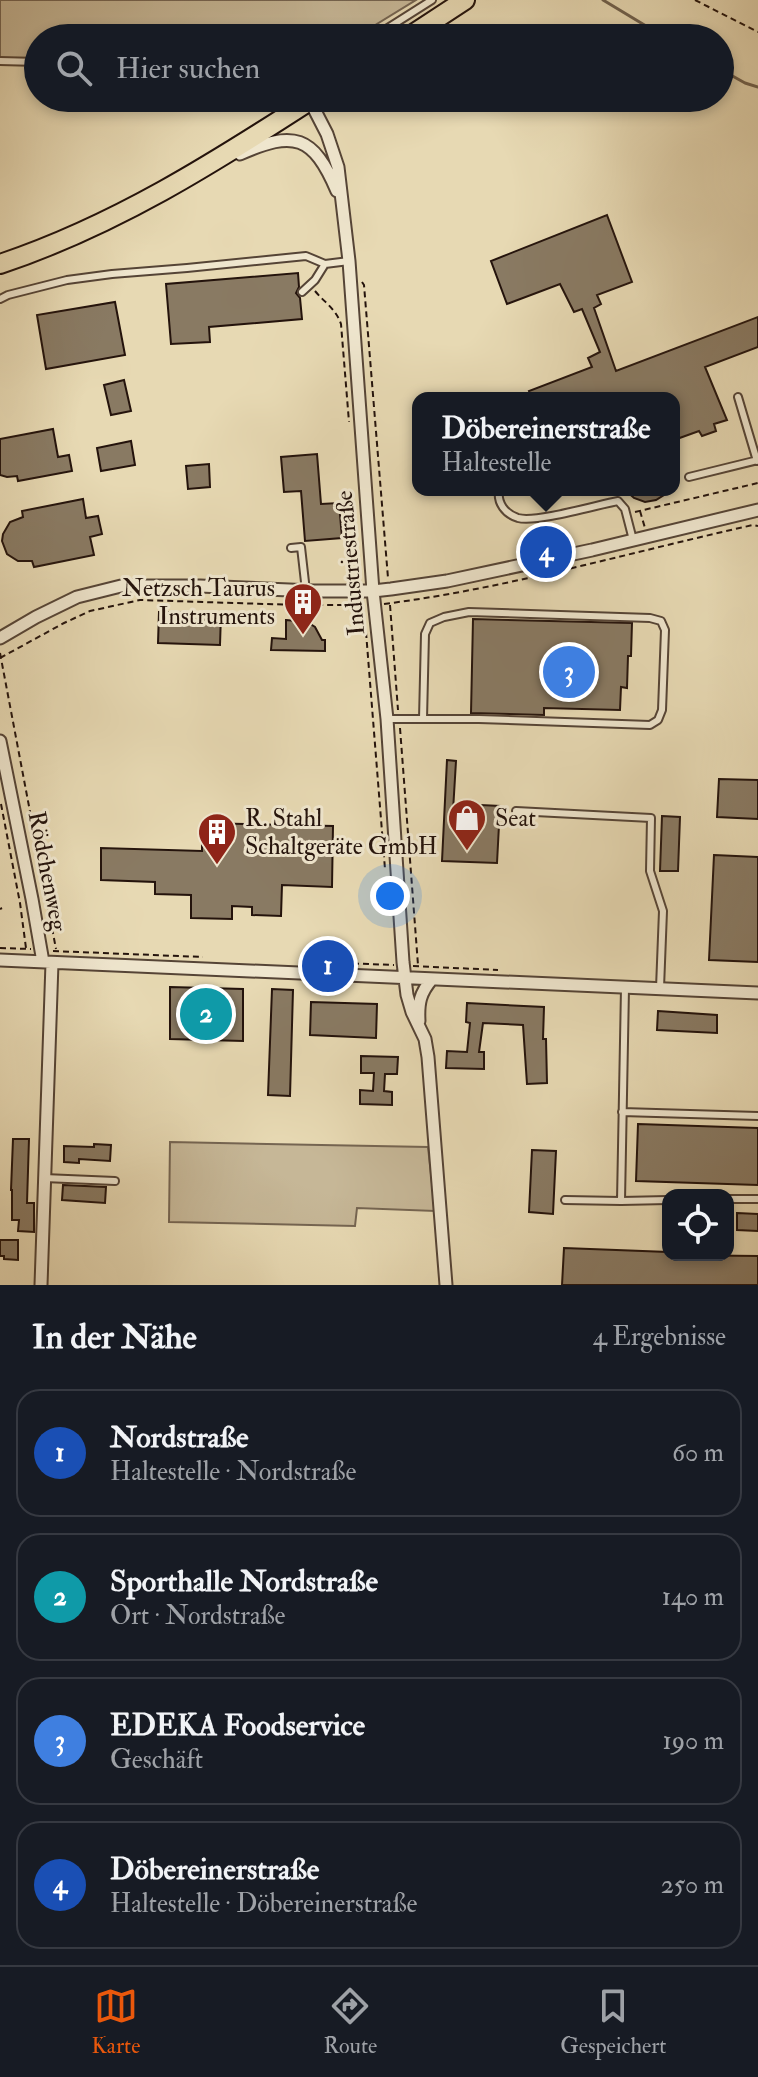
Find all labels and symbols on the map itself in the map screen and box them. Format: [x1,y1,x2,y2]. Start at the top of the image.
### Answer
street label: Industriestraße [329,489,372,637]
pin: 4 [520,522,572,582]
place label: Netzsch Taurus Instruments [122,573,275,632]
building icon: Netzsch Taurus Instruments [282,581,324,636]
pin: 3 [543,642,595,702]
shop icon: Seat [446,797,488,852]
place label: R. Stahl Schaltgeräte GmbH [245,803,437,862]
place label: Seat [495,803,536,834]
street label: Rödchenweg [21,809,75,935]
building icon: R. Stahl Schaltgeräte GmbH [196,811,238,866]
your location [370,876,410,916]
pin: 1 [302,936,354,996]
pin: 2 [180,984,232,1044]

